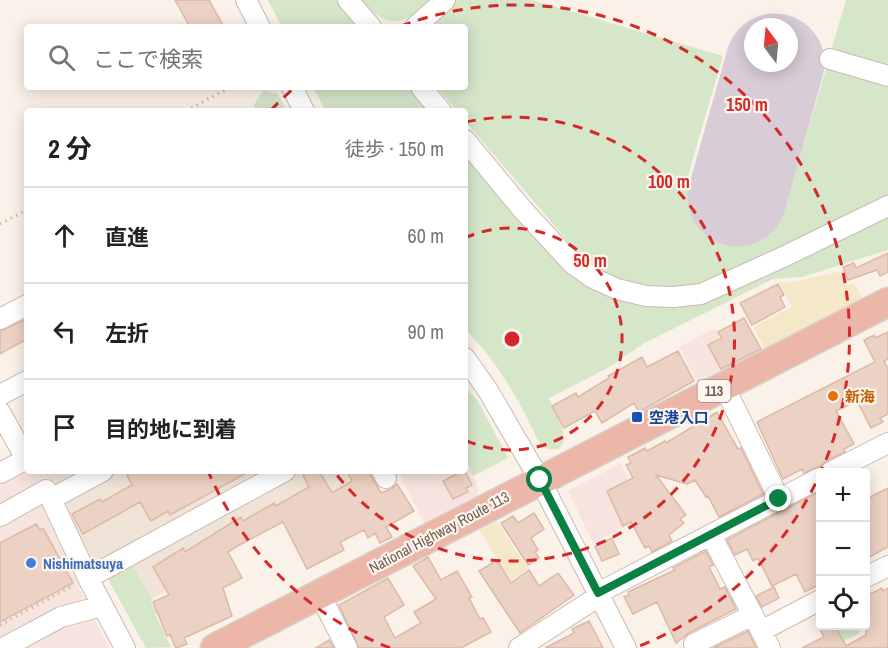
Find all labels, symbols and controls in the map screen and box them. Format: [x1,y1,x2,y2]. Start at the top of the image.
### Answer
north arrow [744,18,798,72]
search box [24,24,468,90]
icon: search [45,41,78,74]
text: ここで検索 [93,44,203,74]
text: 150 m [726,92,768,117]
text: 2 分 [48,131,92,166]
text: 徒歩 · 150 m [345,135,444,162]
text: 100 m [648,169,690,194]
icon: ahead [48,219,81,252]
text: 直進 [105,222,149,252]
text: 60 m [408,222,444,249]
text: 50 m [573,248,607,273]
icon: left [48,315,81,348]
text: 左折 [105,318,149,348]
text: 90 m [408,318,444,345]
centre of rings [502,329,522,349]
road number: 113 [698,380,730,402]
place label: 新海 [845,386,875,407]
marker: 新海 [826,389,840,403]
place label: 空港入口 [649,407,709,428]
marker: 空港入口 [630,410,644,424]
icon: arrive [48,411,81,444]
text: 目的地に到着 [105,414,237,444]
route start [526,466,552,492]
map controls [816,468,870,630]
button: + [816,468,870,522]
route end [765,485,791,511]
street label: National Highway Route 113 [365,486,513,578]
button: − [816,522,870,576]
place label: Nishimatsuya [43,553,123,574]
marker: Nishimatsuya [24,556,38,570]
button: locate [816,576,870,630]

